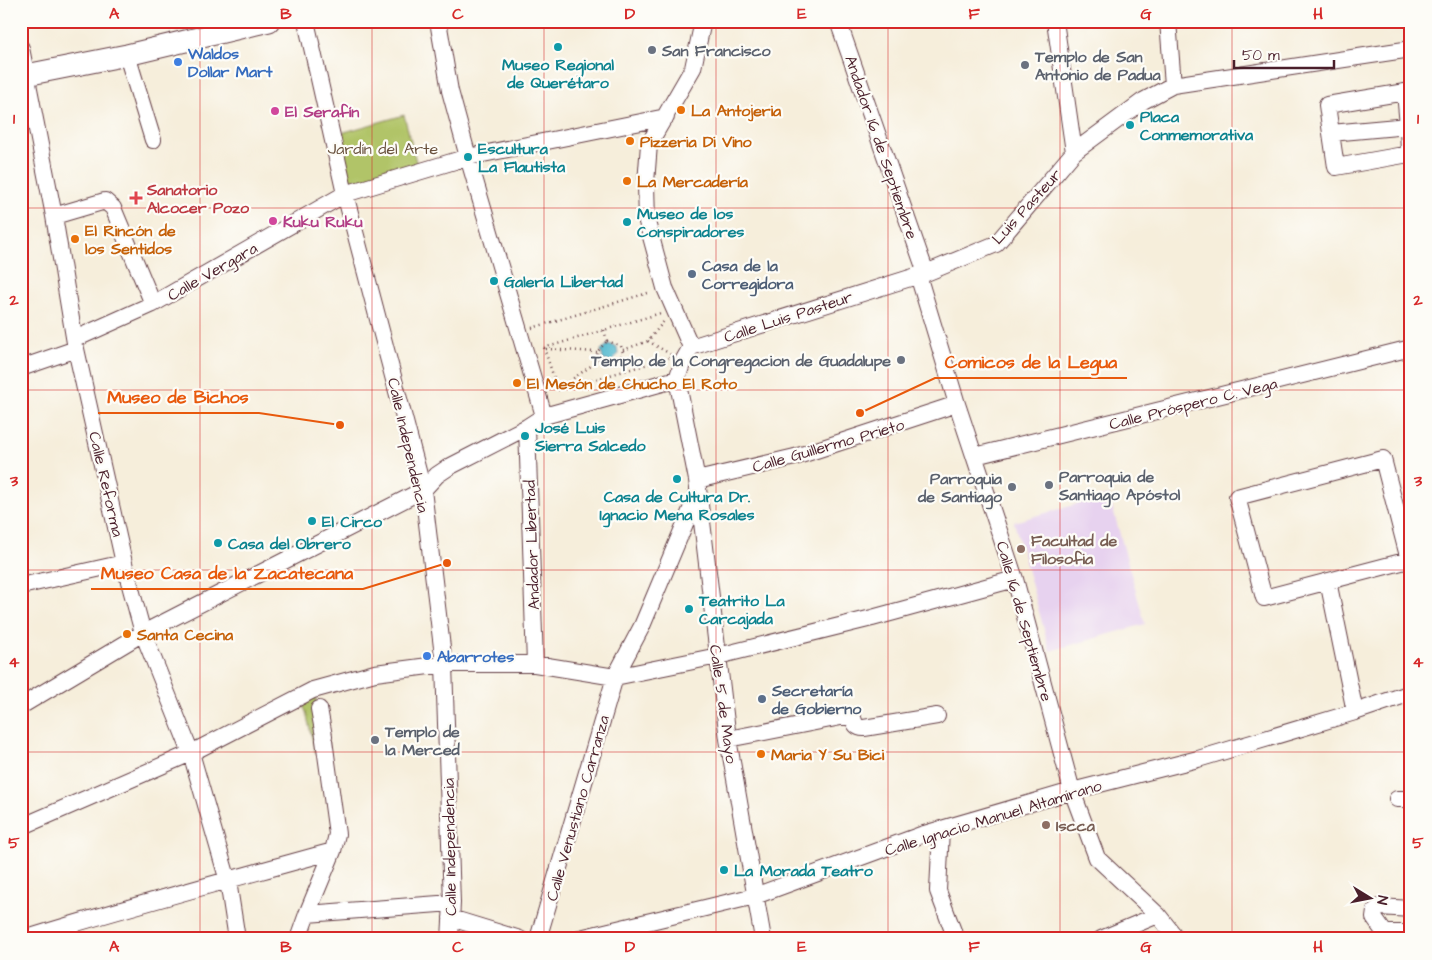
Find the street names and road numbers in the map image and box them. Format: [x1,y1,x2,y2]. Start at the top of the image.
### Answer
street label: Andador 16 de Septiembre [839,52,923,243]
street label: Luis Pasteur [987,164,1067,249]
street label: Calle Vergara [164,237,262,307]
street label: Calle Luis Pasteur [721,286,856,348]
street label: Calle Próspero C. Vega [1107,372,1280,436]
street label: Calle Independencia [382,376,434,515]
street label: Calle Guillermo Prieto [750,414,907,478]
street label: Calle Reforma [83,429,129,539]
street label: Andador Libertad [519,480,545,610]
street label: Calle 16 de Septiembre [991,539,1058,704]
street label: Calle 5 de Mayo [703,643,742,765]
street label: Calle Venustiano Carranza [541,713,615,904]
street label: Calle Ignacio Manuel Altamirano [882,774,1105,862]
street label: Calle Independencia [438,778,462,916]

